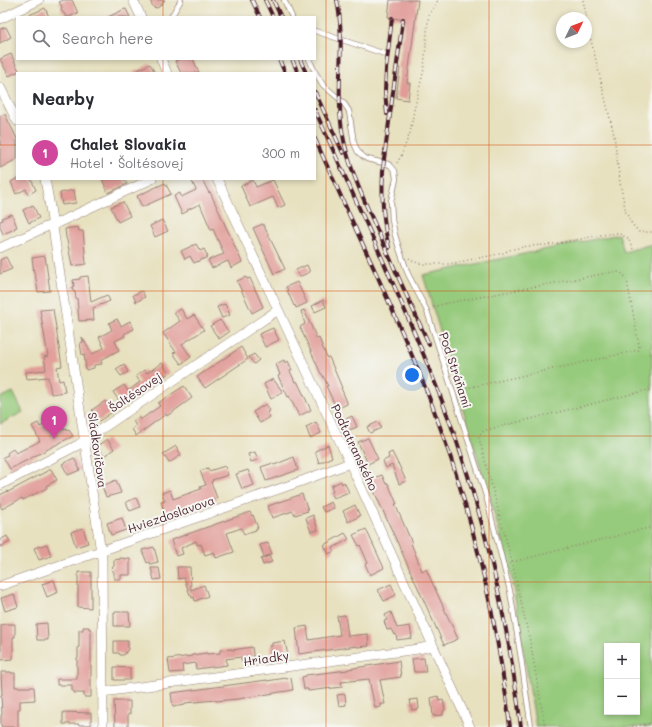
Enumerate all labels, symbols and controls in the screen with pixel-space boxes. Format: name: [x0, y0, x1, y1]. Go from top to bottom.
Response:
north arrow: [556, 12, 592, 48]
search box: [16, 16, 316, 60]
icon: search: [30, 27, 52, 49]
text: Search here: [62, 28, 153, 48]
text: Nearby: [32, 87, 94, 109]
text: Chalet Slovakia: [70, 134, 186, 154]
text: 1: [42, 144, 48, 161]
text: 300 m: [262, 144, 300, 161]
text: Hotel · Šoltésovej: [70, 154, 184, 171]
street label: Pod Stráňami: [436, 330, 476, 410]
your location: [402, 365, 422, 385]
street label: Šoltésovej: [105, 368, 165, 416]
street label: Podtatranského: [328, 401, 382, 493]
pin: 1: [41, 406, 67, 439]
street label: Sládkovičova: [85, 411, 111, 489]
street label: Hviezdoslavova: [125, 492, 217, 536]
map controls: [604, 643, 640, 715]
button: +: [604, 643, 640, 679]
street label: Hriadky: [242, 647, 290, 669]
button: −: [604, 679, 640, 715]

